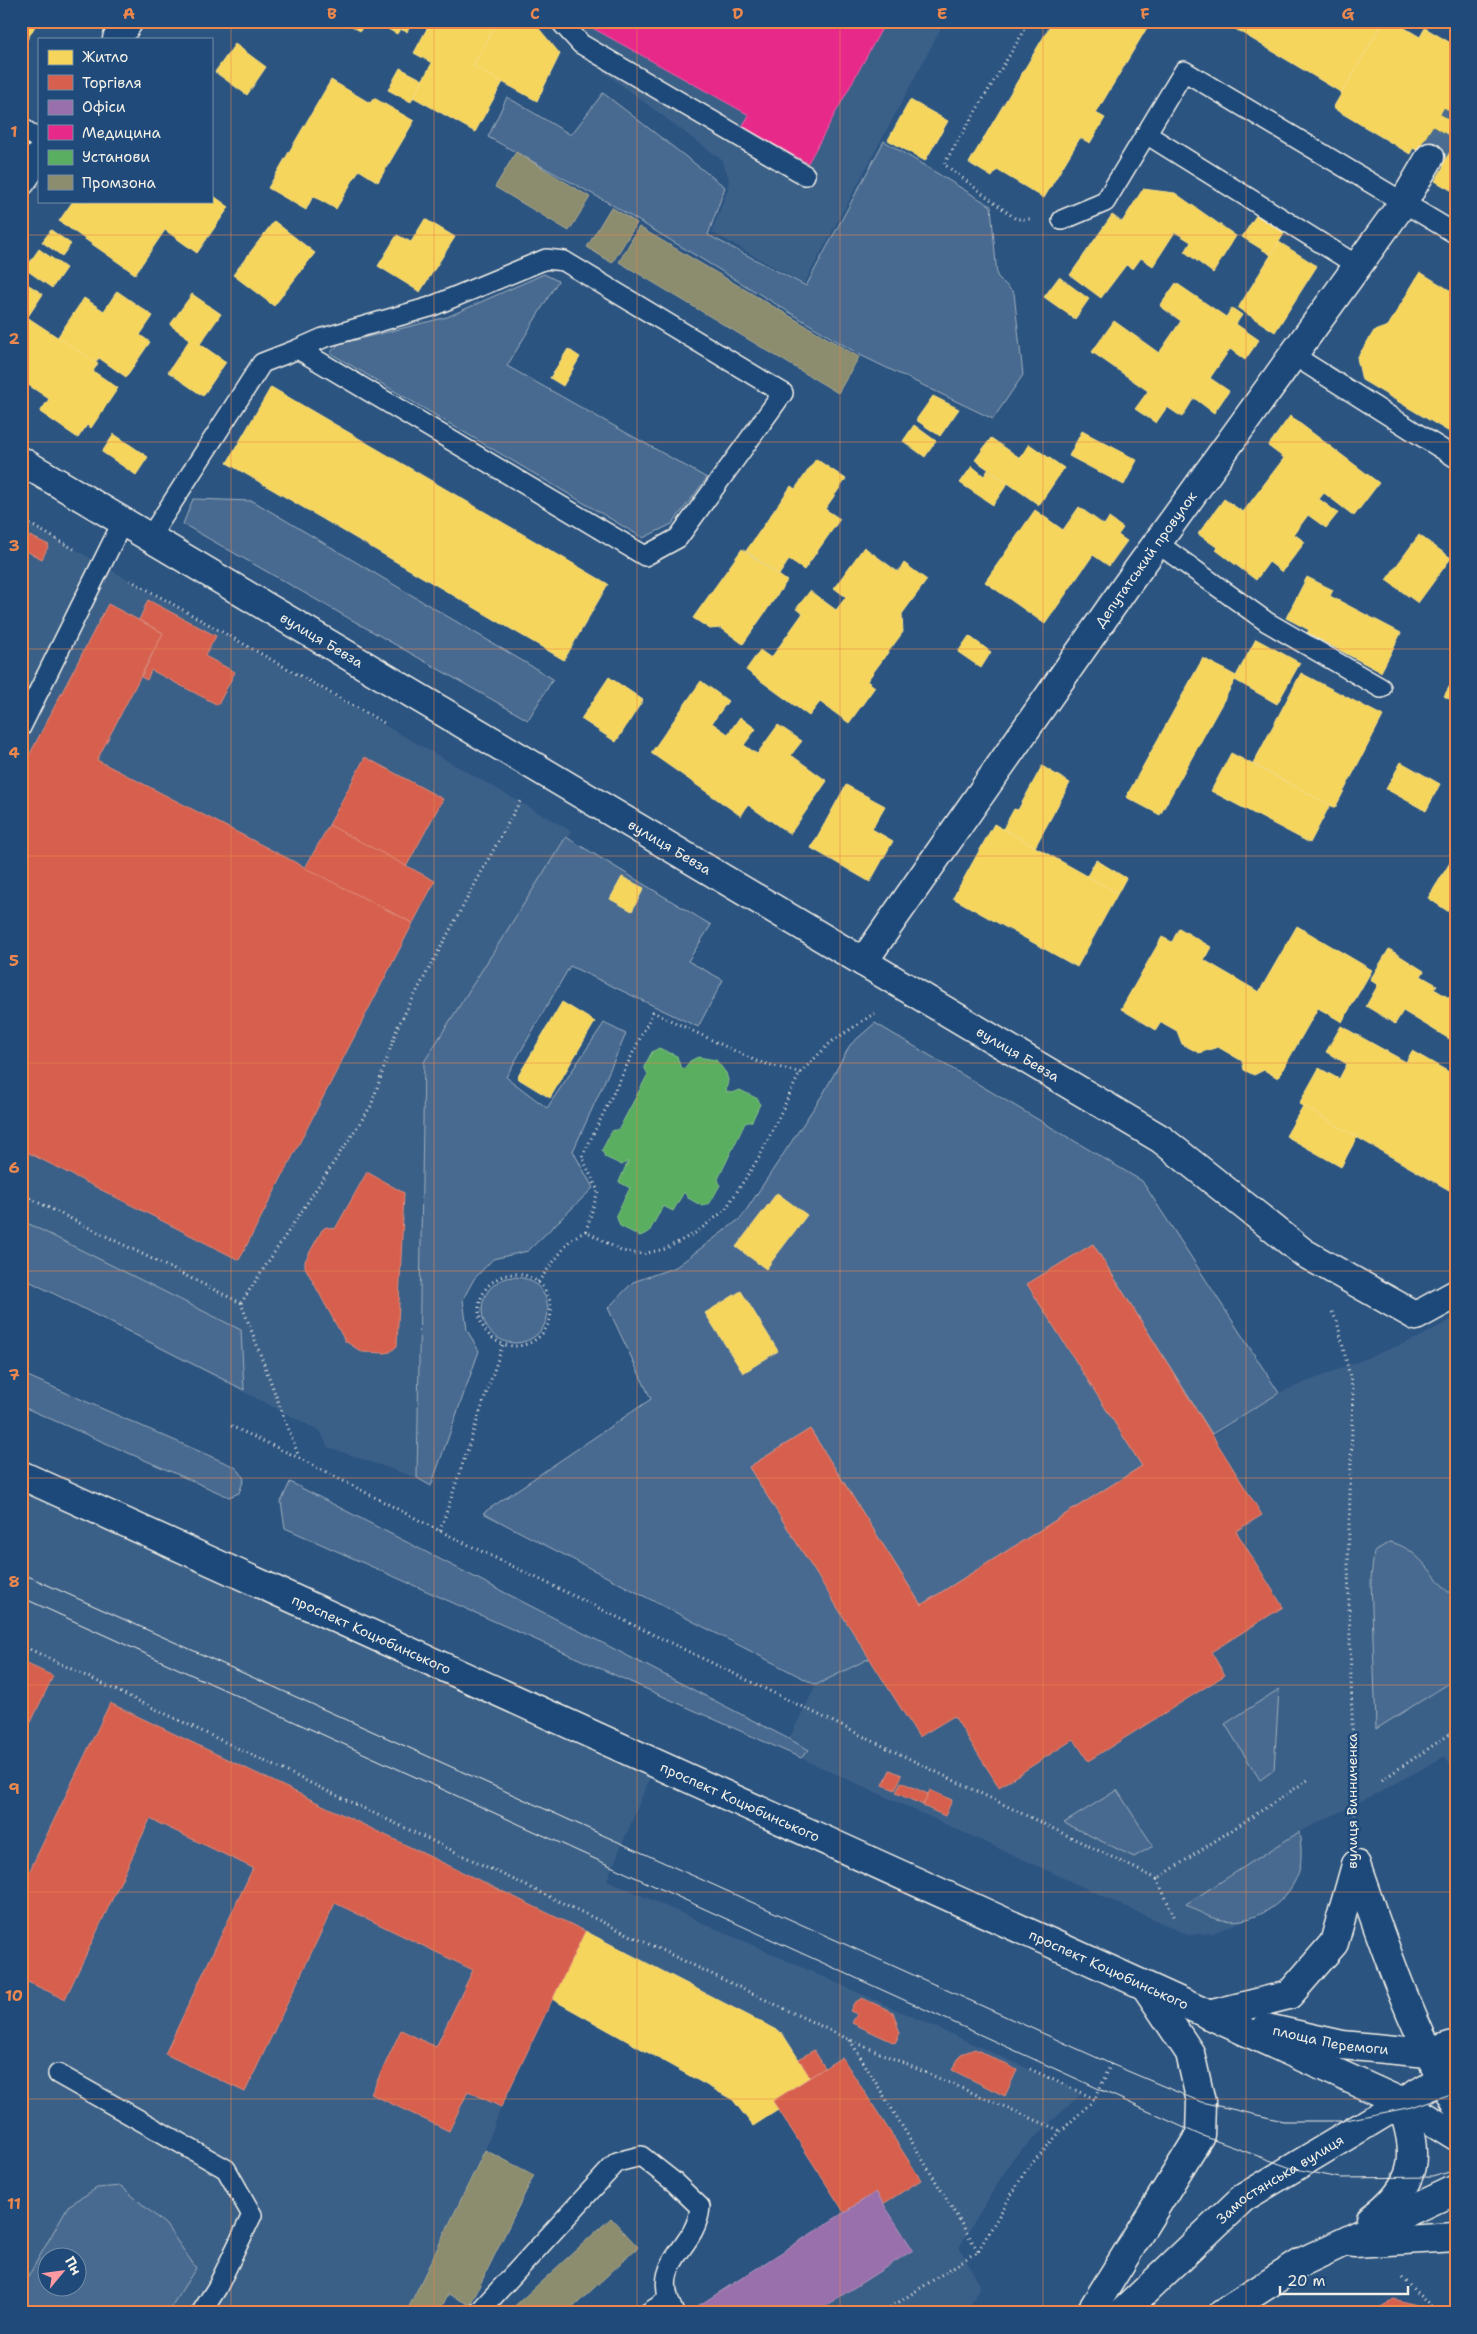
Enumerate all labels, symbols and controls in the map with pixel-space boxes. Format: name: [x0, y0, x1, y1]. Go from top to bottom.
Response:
text: A: [123, 3, 135, 24]
text: B: [327, 3, 337, 24]
text: C: [530, 3, 540, 24]
text: D: [732, 3, 744, 24]
text: E: [937, 3, 947, 24]
text: F: [1140, 3, 1150, 24]
text: G: [1342, 3, 1355, 24]
legend: [38, 38, 212, 202]
text: Житло: [82, 47, 128, 67]
text: Торгівля: [82, 73, 142, 93]
text: Офіси: [82, 97, 126, 117]
text: 1: [10, 121, 18, 142]
text: Медицина: [82, 123, 162, 143]
text: Установи: [82, 147, 150, 167]
text: Промзона: [82, 173, 157, 193]
text: 2: [8, 328, 20, 349]
street label: Депутатський провулок: [1091, 487, 1201, 631]
text: 3: [8, 535, 20, 556]
street label: вулиця Бевза: [277, 608, 367, 672]
text: 4: [8, 742, 20, 763]
street label: вулиця Бевза: [625, 815, 715, 879]
text: 5: [9, 950, 19, 971]
street label: вулиця Бевза: [973, 1022, 1063, 1086]
text: 6: [8, 1157, 20, 1178]
text: 7: [8, 1364, 20, 1385]
text: 8: [8, 1571, 20, 1592]
street label: проспект Коцюбинського: [289, 1590, 454, 1678]
street label: вулиця Винниченка: [1343, 1733, 1361, 1869]
street label: проспект Коцюбинського: [658, 1758, 823, 1846]
text: 9: [8, 1778, 20, 1799]
street label: проспект Коцюбинського: [1026, 1925, 1191, 2013]
text: 10: [5, 1985, 23, 2006]
street label: площа Перемоги: [1271, 2021, 1389, 2058]
street label: Замостянська вулиця: [1212, 2131, 1347, 2228]
text: 11: [7, 2193, 21, 2214]
north arrow: [38, 2246, 88, 2296]
text: Пн: [61, 2253, 86, 2278]
scale bar: [1280, 2264, 1407, 2296]
text: 20 m: [1287, 2271, 1326, 2291]

